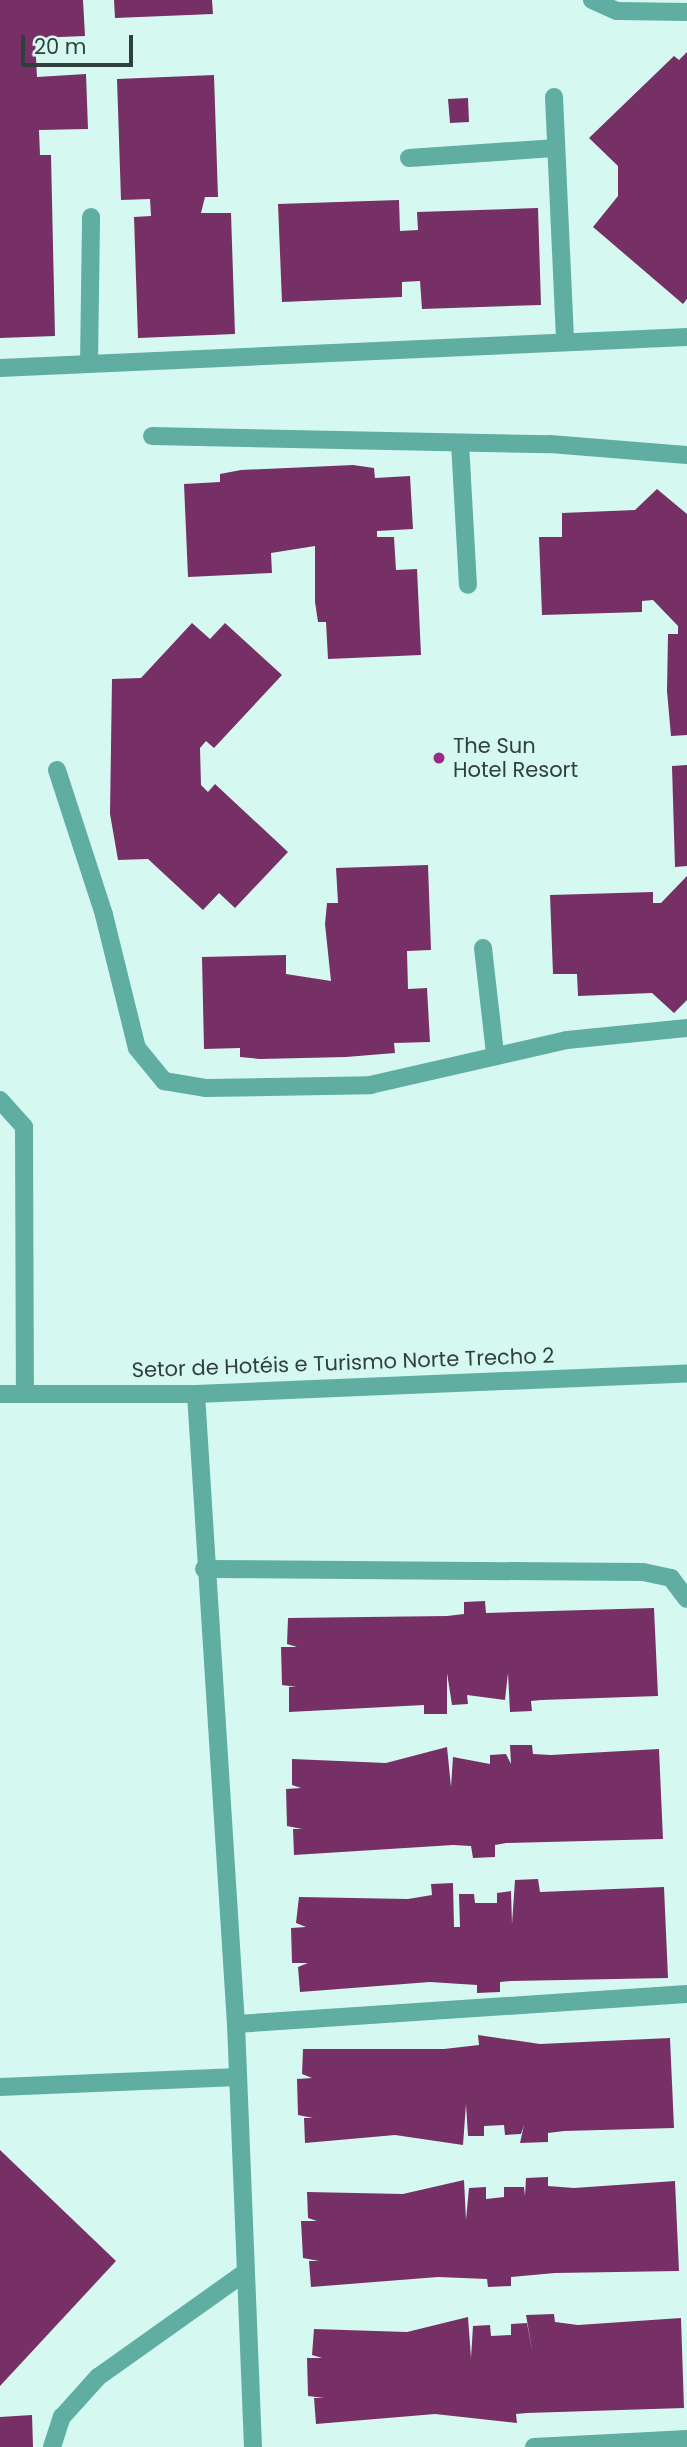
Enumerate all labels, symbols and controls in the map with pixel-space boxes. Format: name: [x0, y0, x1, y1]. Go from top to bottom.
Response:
scale bar: [24, 21, 136, 65]
text: 20 m: [34, 32, 87, 61]
place label: The Sun Hotel Resort: [453, 733, 578, 783]
marker: The Sun Hotel Resort: [431, 750, 447, 766]
street label: Setor de Hotéis e Turismo Norte Trecho 2: [131, 1343, 555, 1383]

